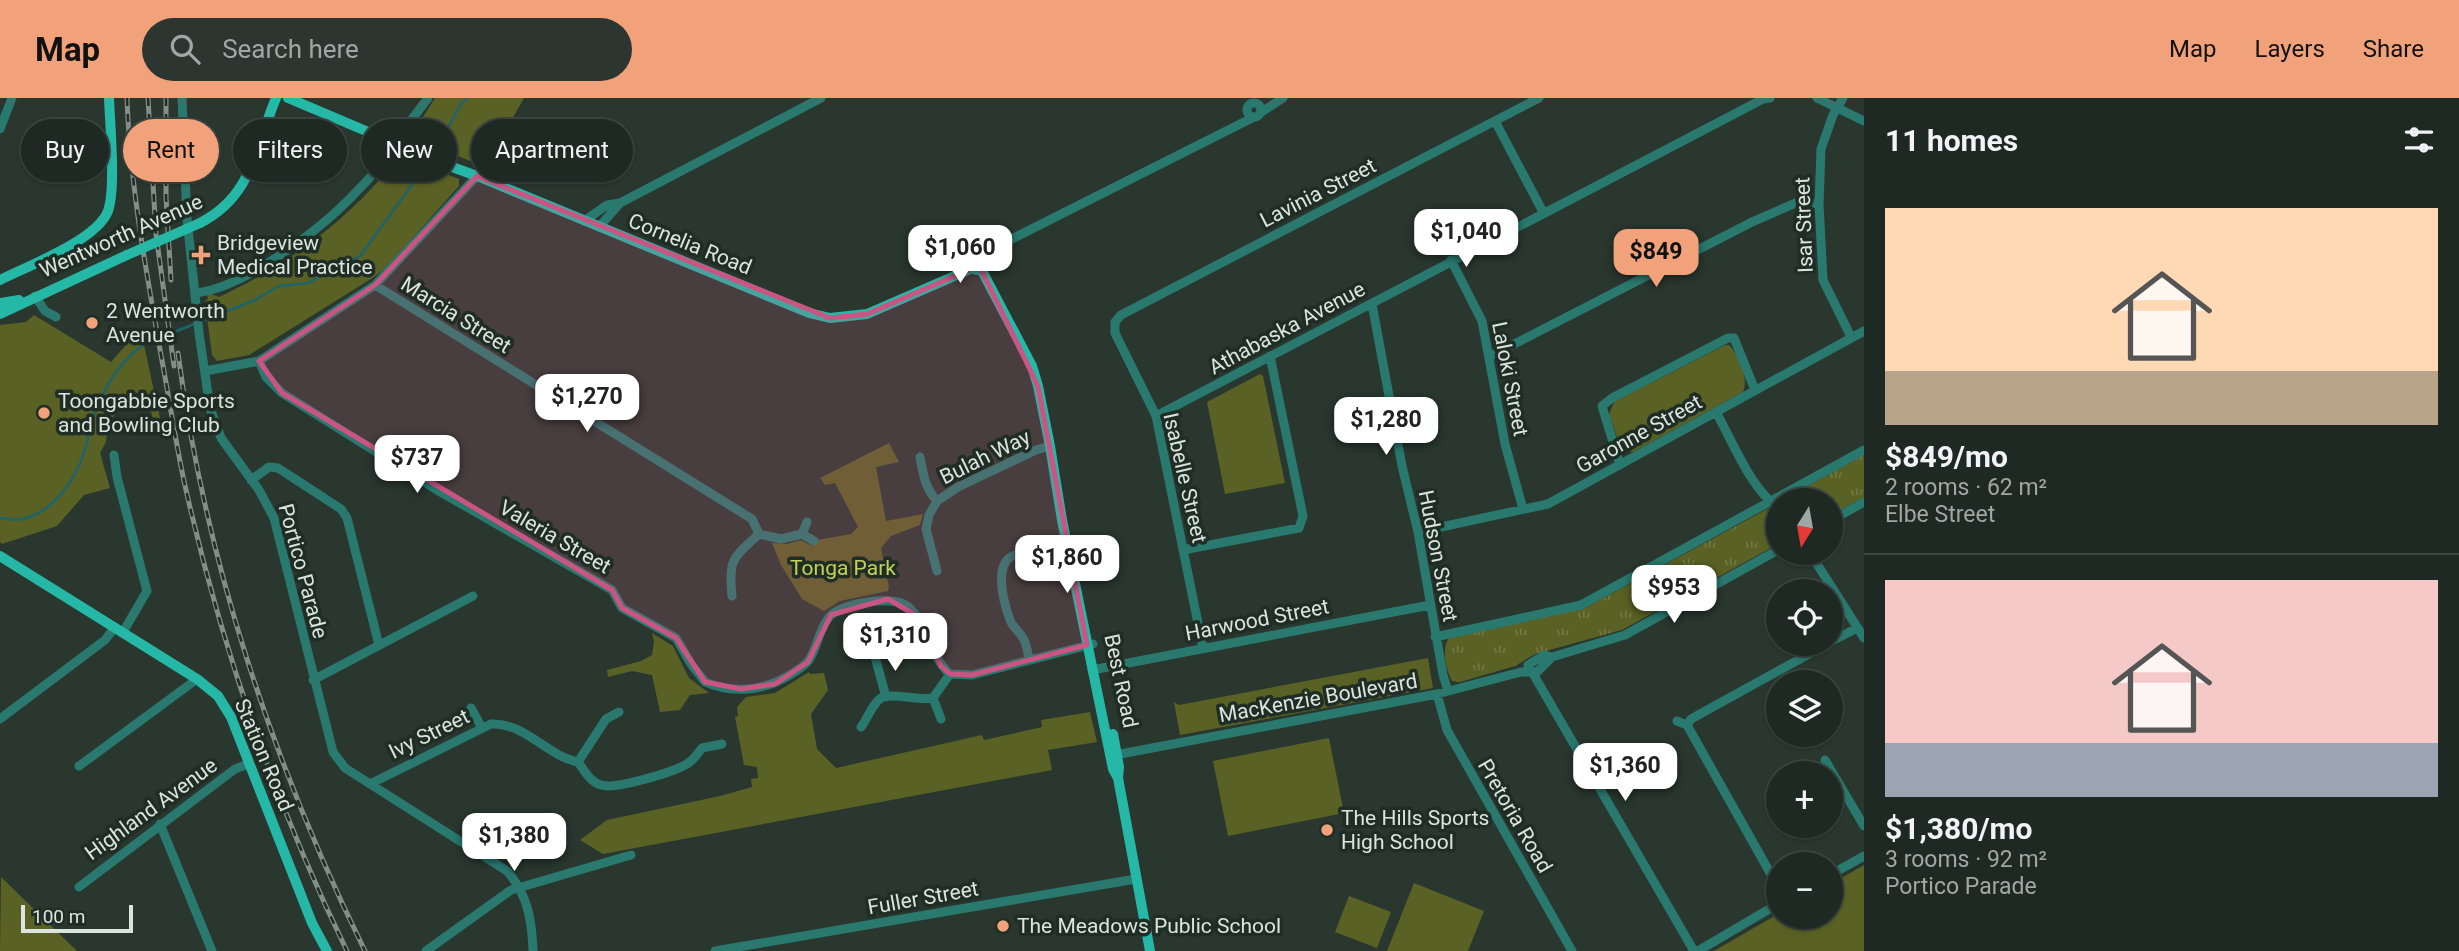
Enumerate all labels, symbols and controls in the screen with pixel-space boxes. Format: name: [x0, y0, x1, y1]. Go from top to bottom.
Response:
search box: [142, 18, 632, 81]
text: Map: [35, 30, 100, 69]
icon: search: [166, 30, 204, 68]
text: Search here: [222, 34, 359, 64]
text: Map: [2169, 35, 2217, 63]
text: Layers: [2255, 35, 2325, 63]
text: Share: [2363, 35, 2424, 63]
chip: Buy: [21, 119, 109, 182]
chip: Rent: [123, 119, 219, 182]
chip: Filters: [233, 119, 347, 182]
chip: New: [361, 119, 457, 182]
chip: Apartment: [471, 119, 633, 182]
icon: filters: [2400, 121, 2438, 159]
text: 11 homes: [1885, 123, 2018, 158]
street label: Lavinia Street: [1256, 154, 1380, 232]
street label: Isar Street: [1790, 177, 1818, 273]
street label: Wentworth Avenue: [36, 189, 206, 283]
street label: Cornelia Road: [625, 208, 755, 280]
pin: $1,040: [1409, 209, 1523, 269]
text: $1,040: [1430, 218, 1502, 245]
pin: $1,060: [903, 226, 1017, 285]
pin: $849: [1615, 230, 1697, 289]
place label: Bridgeview Medical Practice: [217, 231, 373, 279]
text: $1,060: [924, 234, 996, 261]
text: $849: [1630, 238, 1682, 265]
marker: Bridgeview Medical Practice: [191, 245, 211, 265]
icon: home: [2099, 253, 2225, 379]
street label: Marcia Street: [397, 272, 515, 358]
street label: Athabaska Avenue: [1205, 277, 1369, 379]
place label: 2 Wentworth Avenue: [106, 299, 225, 347]
marker: 2 Wentworth Avenue: [84, 315, 100, 331]
street label: Laloki Street: [1487, 320, 1533, 438]
pin: $1,270: [530, 374, 644, 434]
text: $1,270: [551, 383, 623, 410]
place label: Toongabbie Sports and Bowling Club: [58, 389, 235, 437]
street label: Garonne Street: [1572, 390, 1706, 478]
pin: $1,280: [1329, 398, 1443, 457]
marker: Toongabbie Sports and Bowling Club: [36, 405, 52, 421]
text: $1,280: [1350, 406, 1422, 433]
street label: Isabelle Street: [1158, 411, 1212, 546]
street label: Bulah Way: [936, 425, 1034, 489]
pin: $737: [376, 436, 458, 495]
text: $849/mo: [1885, 439, 2008, 474]
text: $737: [391, 444, 443, 471]
text: 2 rooms · 62 m²: [1885, 474, 2047, 501]
street label: Hudson Street: [1413, 488, 1463, 624]
north arrow: [1766, 488, 1843, 565]
map controls: [1766, 488, 1843, 929]
street label: Valeria Street: [495, 495, 615, 579]
street label: Portico Parade: [273, 501, 333, 641]
text: Elbe Street: [1885, 501, 1995, 528]
pin: $1,860: [1010, 536, 1124, 595]
text: $1,860: [1031, 544, 1103, 571]
park label: Tonga Park: [790, 556, 896, 580]
pin: $953: [1633, 566, 1715, 625]
text: $953: [1648, 574, 1700, 601]
button: locate: [1766, 579, 1843, 656]
street label: Harwood Street: [1183, 594, 1331, 646]
pin: $1,310: [838, 614, 952, 673]
text: $1,310: [859, 622, 931, 649]
icon: home: [2099, 625, 2225, 751]
street label: Best Road: [1099, 632, 1143, 730]
street label: MacKenzie Boulevard: [1217, 669, 1419, 727]
button: layers: [1766, 670, 1843, 747]
street label: Station Road: [230, 695, 298, 815]
street label: Ivy Street: [385, 704, 473, 764]
pin: $1,360: [1568, 744, 1682, 803]
text: $1,360: [1589, 752, 1661, 779]
street label: Highland Avenue: [80, 753, 222, 865]
street label: Pretoria Road: [1473, 755, 1557, 877]
button: +: [1766, 761, 1843, 838]
place label: The Hills Sports High School: [1341, 806, 1489, 854]
text: $1,380/mo: [1885, 811, 2033, 846]
pin: $1,380: [457, 814, 571, 873]
text: $1,380: [478, 822, 550, 849]
marker: The Hills Sports High School: [1319, 822, 1335, 838]
text: 3 rooms · 92 m²: [1885, 846, 2047, 873]
button: −: [1766, 852, 1843, 929]
text: Portico Parade: [1885, 873, 2037, 900]
street label: Fuller Street: [866, 876, 980, 920]
scale bar: [21, 902, 133, 934]
text: 100 m: [32, 905, 85, 928]
place label: The Meadows Public School: [1017, 914, 1281, 938]
marker: The Meadows Public School: [995, 918, 1011, 934]

